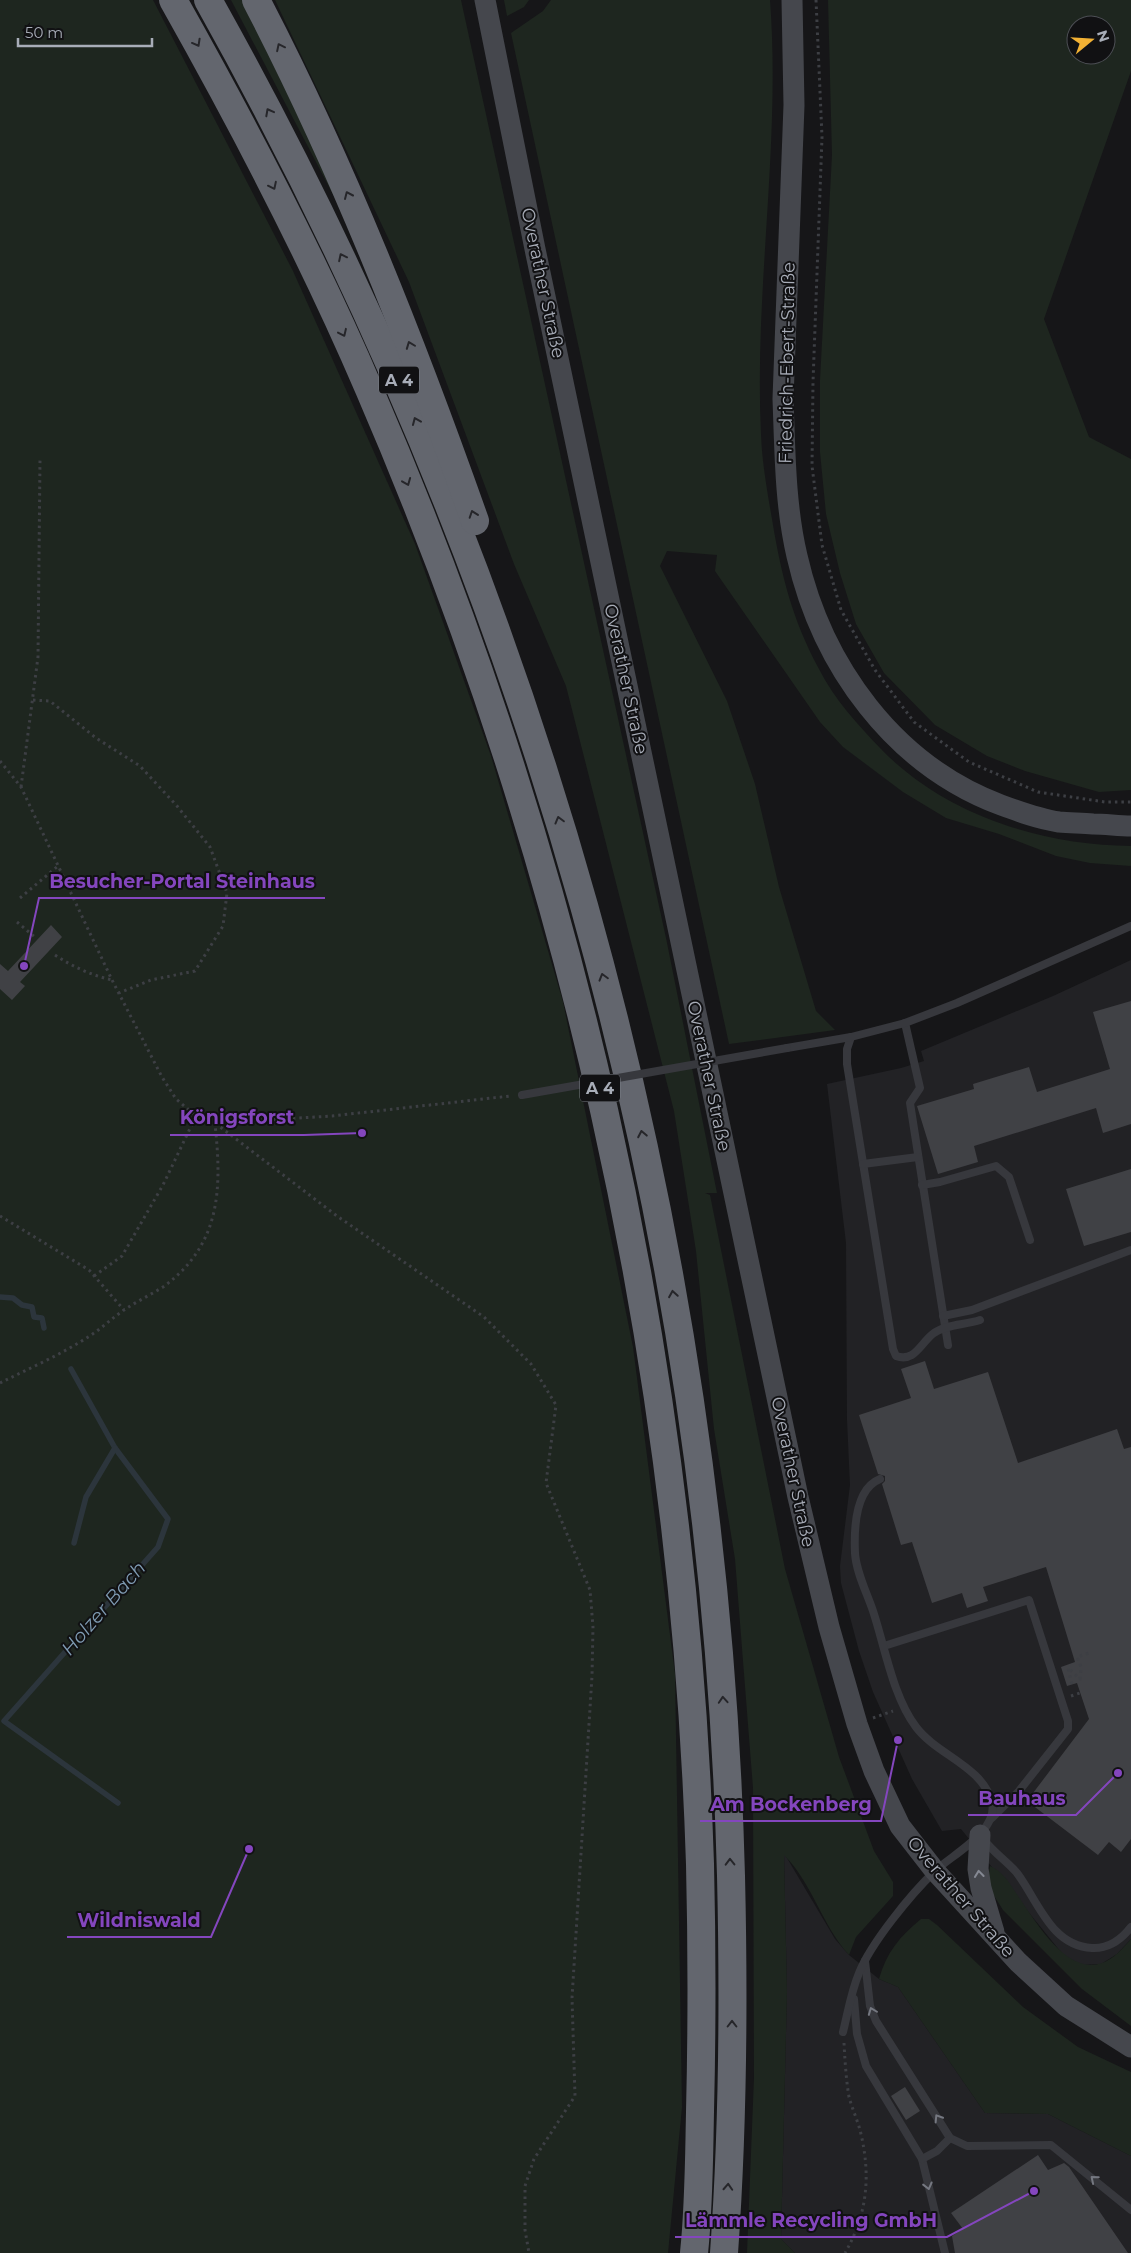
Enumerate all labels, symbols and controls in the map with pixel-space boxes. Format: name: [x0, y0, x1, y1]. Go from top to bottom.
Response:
scale bar: [18, 15, 151, 47]
north arrow: [1066, 15, 1116, 65]
text: 50 m: [25, 23, 63, 42]
text: N: [1093, 28, 1114, 44]
one-way arrow: [191, 37, 201, 46]
one-way arrow: [276, 44, 286, 53]
one-way arrow: [265, 108, 275, 117]
one-way arrow: [267, 181, 277, 190]
one-way arrow: [344, 191, 355, 200]
street label: Overather Straße: [516, 206, 570, 360]
one-way arrow: [338, 253, 348, 262]
street label: Friedrich-Ebert-Straße: [774, 262, 800, 464]
one-way arrow: [337, 327, 347, 336]
one-way arrow: [406, 341, 416, 350]
road number: A 4: [379, 366, 419, 394]
one-way arrow: [411, 418, 421, 426]
one-way arrow: [401, 477, 411, 486]
one-way arrow: [469, 510, 479, 518]
street label: Overather Straße: [599, 602, 653, 756]
one-way arrow: [555, 817, 565, 825]
callout: Besucher-Portal Steinhaus: [39, 864, 325, 898]
text: Besucher-Portal Steinhaus: [49, 870, 315, 893]
one-way arrow: [598, 973, 608, 981]
street label: Overather Straße: [682, 999, 736, 1153]
road number: A 4: [580, 1074, 620, 1102]
callout: Königsforst: [170, 1101, 304, 1135]
text: Königsforst: [180, 1106, 294, 1129]
one-way arrow: [637, 1130, 647, 1139]
one-way arrow: [668, 1290, 679, 1298]
street label: Overather Straße: [766, 1395, 820, 1549]
water label: Holzer Bach: [56, 1557, 150, 1660]
one-way arrow: [718, 1695, 729, 1703]
callout: Bauhaus: [968, 1781, 1076, 1815]
callout: Am Bockenberg: [700, 1787, 881, 1821]
text: Bauhaus: [978, 1787, 1066, 1810]
text: Am Bockenberg: [709, 1793, 872, 1816]
street label: Overather Straße: [902, 1832, 1020, 1962]
one-way arrow: [725, 1858, 735, 1866]
one-way arrow: [974, 1869, 985, 1877]
callout: Wildniswald: [67, 1903, 211, 1937]
text: Wildniswald: [77, 1909, 201, 1932]
one-way arrow: [868, 2007, 878, 2016]
one-way arrow: [727, 2020, 737, 2028]
one-way arrow: [934, 2115, 944, 2124]
one-way arrow: [1090, 2175, 1099, 2184]
one-way arrow: [922, 2181, 933, 2190]
one-way arrow: [722, 2183, 733, 2191]
callout: Lämmle Recycling GmbH: [675, 2203, 947, 2237]
text: Lämmle Recycling GmbH: [685, 2209, 937, 2232]

